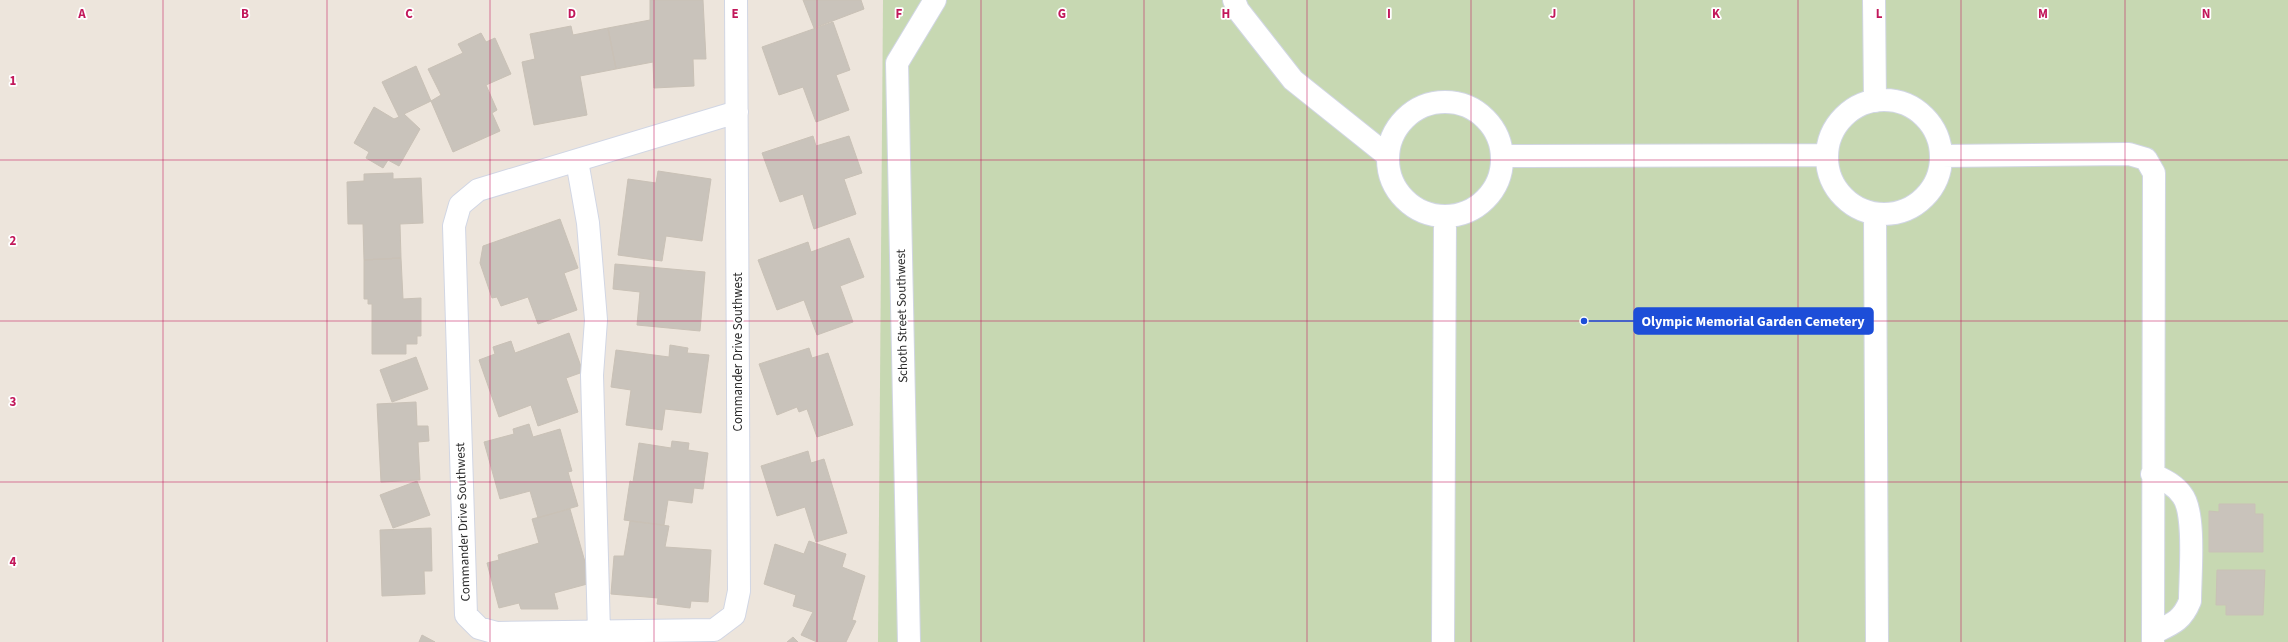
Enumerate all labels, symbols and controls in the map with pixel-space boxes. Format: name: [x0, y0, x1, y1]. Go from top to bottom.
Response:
text: A: [77, 5, 86, 23]
text: B: [241, 5, 249, 23]
text: C: [405, 5, 413, 23]
text: D: [568, 5, 576, 23]
text: E: [731, 5, 739, 23]
text: F: [896, 5, 903, 23]
text: G: [1058, 5, 1066, 23]
text: H: [1222, 5, 1230, 23]
text: I: [1387, 5, 1391, 23]
text: J: [1550, 5, 1556, 23]
text: K: [1712, 5, 1721, 23]
text: L: [1876, 5, 1883, 23]
text: M: [2038, 5, 2048, 23]
text: N: [2202, 5, 2210, 23]
text: 1: [10, 72, 17, 90]
text: 2: [10, 232, 17, 250]
street label: Schoth Street Southwest: [892, 248, 912, 383]
street label: Commander Drive Southwest: [729, 272, 747, 432]
callout: Olympic Memorial Garden Cemetery: [1634, 308, 1873, 334]
text: Olympic Memorial Garden Cemetery: [1641, 312, 1865, 332]
text: 3: [10, 393, 17, 411]
street label: Commander Drive Southwest: [451, 442, 475, 602]
text: 4: [10, 553, 17, 571]

